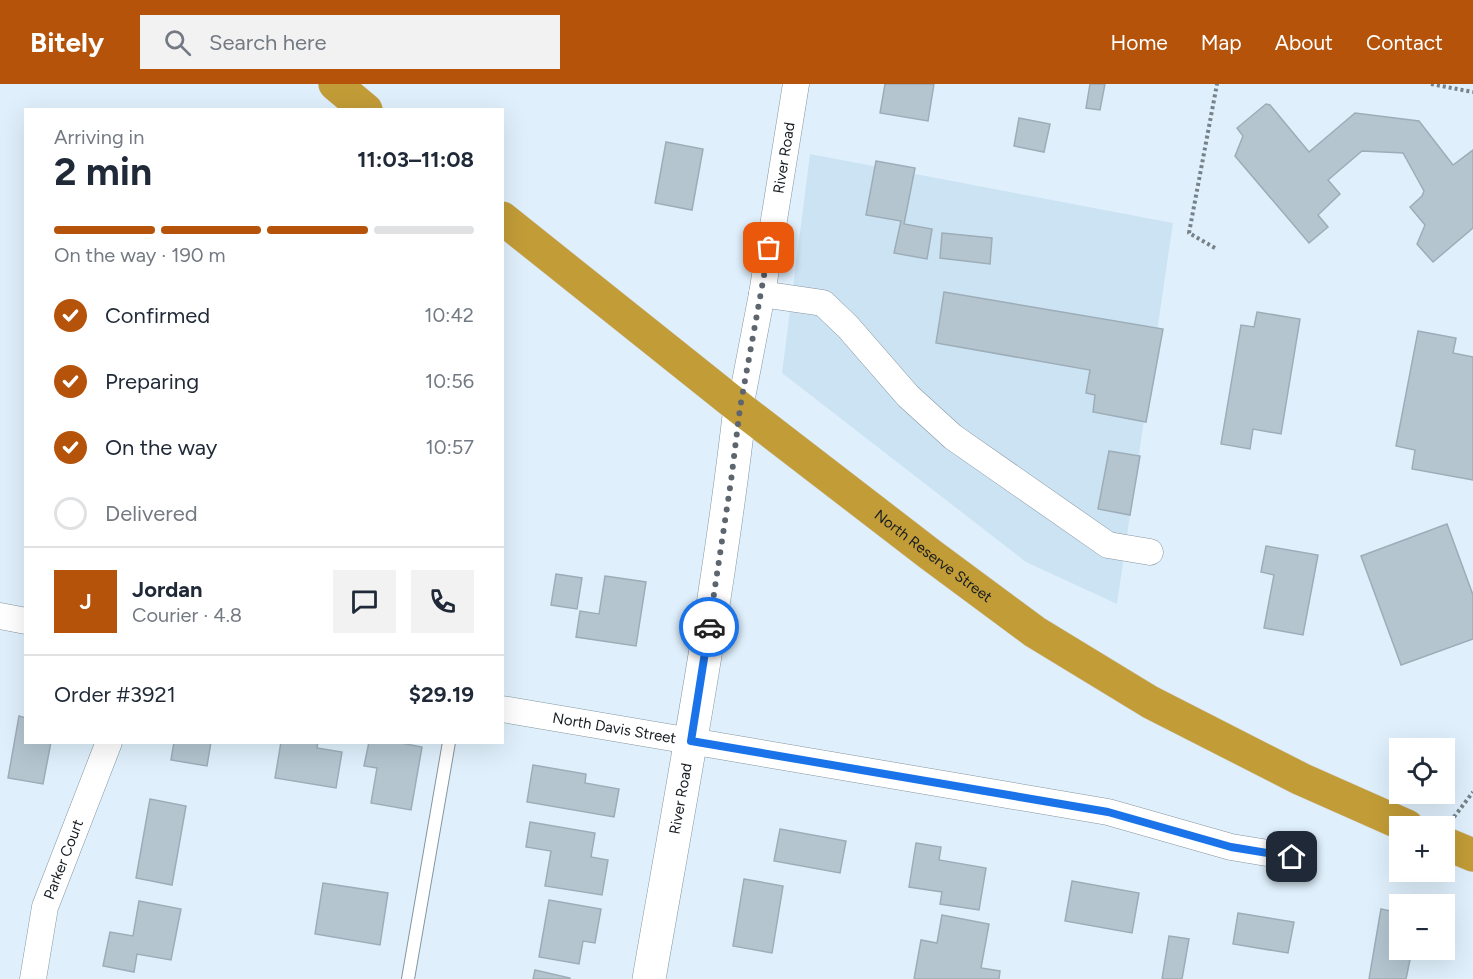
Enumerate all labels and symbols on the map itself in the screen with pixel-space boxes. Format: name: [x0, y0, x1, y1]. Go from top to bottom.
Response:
street label: River Road: [769, 121, 799, 195]
pin: [743, 222, 794, 273]
street label: North Reserve Street: [871, 506, 996, 606]
courier: [679, 597, 739, 657]
street label: North Davis Street: [551, 709, 678, 748]
street label: River Road: [666, 762, 696, 836]
street label: Parker Court: [40, 817, 87, 902]
pin: [1266, 831, 1317, 882]

